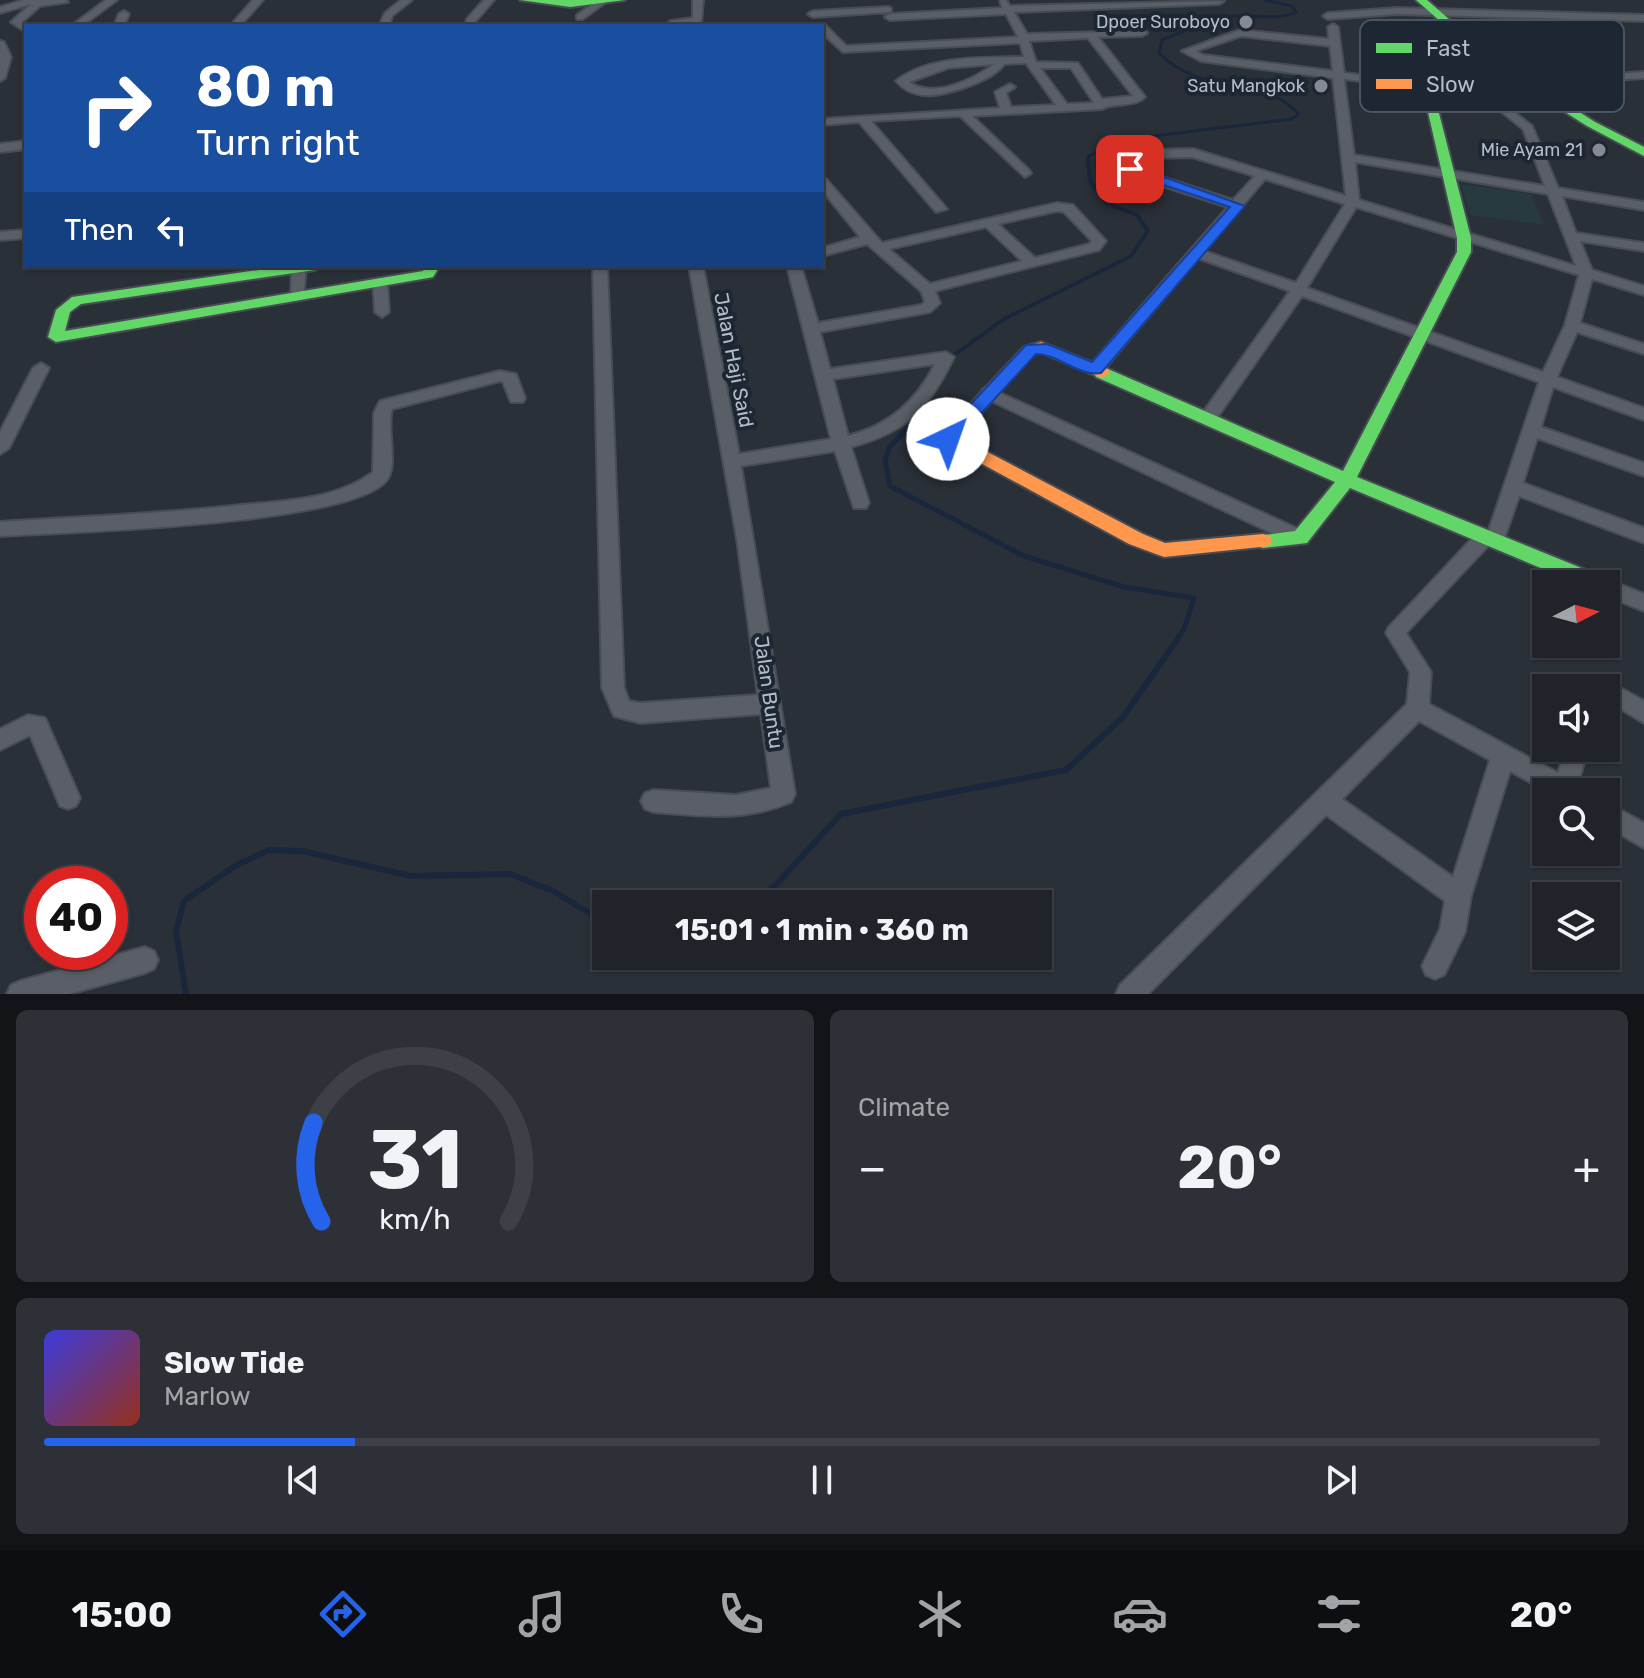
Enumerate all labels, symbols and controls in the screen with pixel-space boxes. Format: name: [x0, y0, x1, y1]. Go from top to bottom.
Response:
place label: Dpoer Suroboyo: [1096, 11, 1230, 33]
marker: Dpoer Suroboyo: [1237, 13, 1255, 31]
legend: [1360, 20, 1624, 112]
text: Fast: [1426, 35, 1471, 62]
text: 80 m: [196, 54, 335, 120]
icon: right: [64, 56, 168, 160]
text: Slow: [1426, 71, 1475, 98]
place label: Satu Mangkok: [1187, 75, 1306, 97]
marker: Satu Mangkok: [1312, 77, 1330, 95]
text: Turn right: [196, 121, 360, 164]
pin: [1096, 135, 1164, 203]
place label: Mie Ayam 21: [1481, 139, 1583, 161]
marker: Mie Ayam 21: [1590, 141, 1608, 159]
icon: arrive: [1108, 147, 1152, 191]
icon: left: [150, 208, 194, 252]
text: Then: [64, 212, 134, 248]
street label: Jalan Haji Said: [709, 290, 759, 430]
position arrow: [906, 397, 990, 481]
north arrow: [1532, 570, 1620, 658]
map controls: [1532, 570, 1620, 970]
street label: Jalan Buntu: [749, 634, 789, 750]
button: sound: [1532, 674, 1620, 762]
button: search: [1532, 778, 1620, 866]
speed limit sign: 40: [24, 866, 128, 970]
button: layers: [1532, 882, 1620, 970]
text: 15:01 · 1 min · 360 m: [675, 912, 969, 948]
text: Climate: [858, 1092, 950, 1123]
text: 31: [367, 1110, 463, 1209]
text: 20°: [1177, 1132, 1282, 1203]
text: −: [858, 1142, 887, 1194]
text: +: [1573, 1142, 1600, 1194]
text: km/h: [379, 1202, 451, 1236]
text: Slow Tide: [164, 1345, 304, 1381]
text: Marlow: [164, 1381, 251, 1412]
icon: previous: [281, 1458, 325, 1502]
icon: pause: [800, 1458, 844, 1502]
icon: next: [1319, 1458, 1363, 1502]
icon: directions: [315, 1586, 371, 1642]
icon: music: [514, 1586, 570, 1642]
icon: phone: [713, 1586, 769, 1642]
icon: climate: [912, 1586, 968, 1642]
icon: car: [1112, 1586, 1168, 1642]
icon: filters: [1311, 1586, 1367, 1642]
text: 15:00: [72, 1593, 172, 1636]
text: 20°: [1510, 1593, 1572, 1636]

